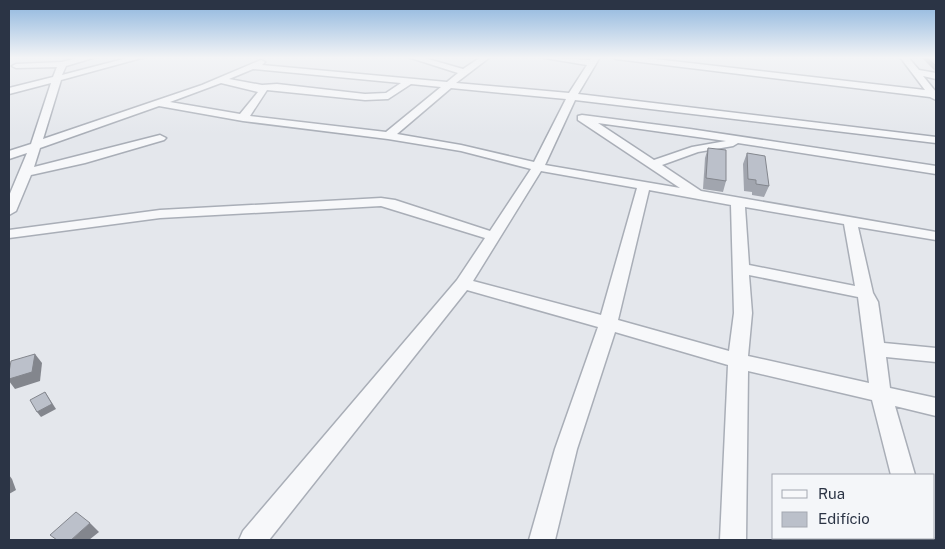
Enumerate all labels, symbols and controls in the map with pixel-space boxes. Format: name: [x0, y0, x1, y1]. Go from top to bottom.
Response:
legend: [772, 474, 935, 539]
text: Rua: [818, 485, 845, 502]
text: Edifício: [818, 510, 870, 527]

